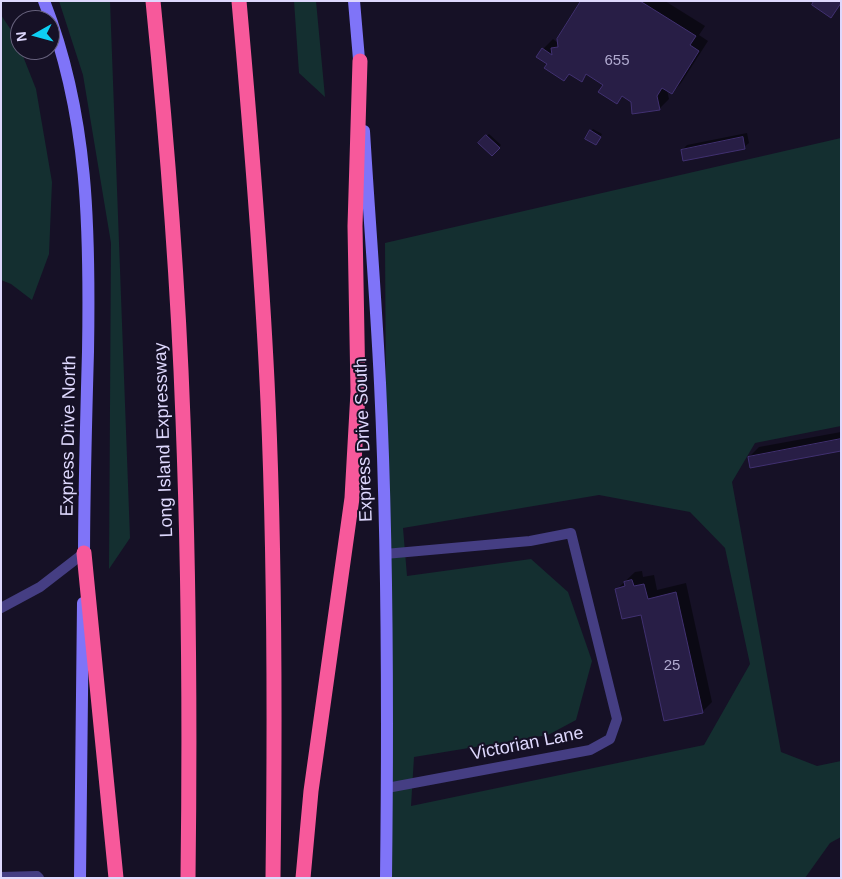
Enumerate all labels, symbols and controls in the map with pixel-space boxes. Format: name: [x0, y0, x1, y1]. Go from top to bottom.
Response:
north arrow: [10, 10, 60, 60]
text: N: [13, 31, 30, 43]
house number: 655: [604, 52, 630, 70]
street label: Long Island Expressway: [150, 342, 178, 538]
street label: Express Drive North: [57, 355, 81, 517]
street label: Express Drive South: [350, 358, 378, 522]
house number: 25: [664, 657, 680, 675]
street label: Victorian Lane: [469, 722, 585, 766]

